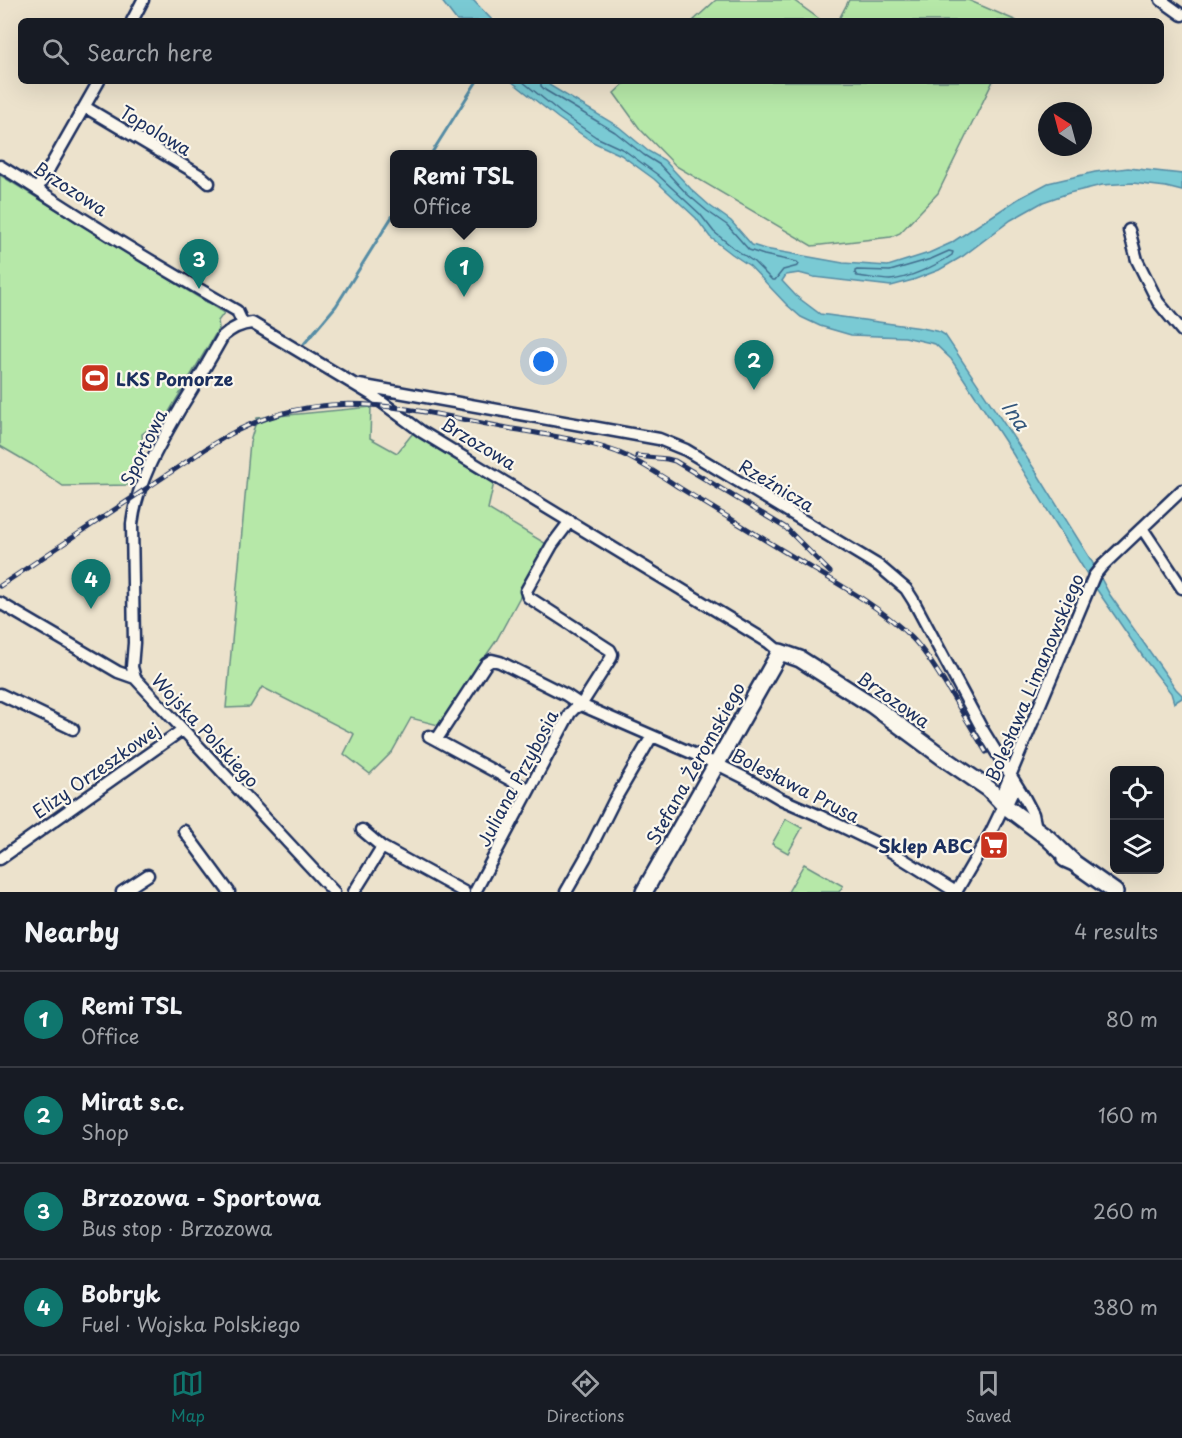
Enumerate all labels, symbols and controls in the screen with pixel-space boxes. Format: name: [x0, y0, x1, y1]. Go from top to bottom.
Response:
search box: [18, 18, 1164, 84]
icon: search: [39, 35, 72, 68]
text: Search here: [87, 35, 213, 68]
street label: Topolowa: [115, 98, 198, 162]
north arrow: [1038, 102, 1092, 156]
popup: [390, 150, 537, 228]
street label: Brzozowa: [29, 154, 114, 222]
text: Remi TSL: [413, 158, 514, 191]
text: Office: [413, 191, 471, 221]
pin: 3: [180, 240, 218, 289]
pin: 1: [444, 248, 484, 297]
pin: 2: [734, 340, 774, 390]
your location: [529, 347, 558, 376]
sports icon: LKS Pomorze: [79, 362, 111, 394]
place label: LKS Pomorze: [116, 365, 233, 392]
water label: Ina: [995, 394, 1038, 437]
street label: Sportowa: [113, 404, 173, 490]
street label: Brzozowa: [436, 410, 522, 476]
street label: Rzeźnicza: [734, 452, 820, 518]
pin: 4: [72, 560, 110, 609]
street label: Bolesława Limanowskiego: [978, 569, 1090, 785]
street label: Brzozowa: [852, 664, 937, 734]
street label: Wojska Polskiego: [146, 667, 266, 793]
street label: Stefana Żeromskiego: [639, 677, 751, 849]
street label: Juliana Przybosia: [469, 705, 565, 851]
street label: Elizy Orzeszkowej: [26, 716, 166, 824]
street label: Bolesława Prusa: [727, 741, 865, 829]
map controls: [1110, 766, 1164, 874]
button: locate: [1110, 766, 1164, 820]
button: layers: [1110, 820, 1164, 874]
supermarket icon: Sklep ABC: [978, 829, 1010, 861]
place label: Sklep ABC: [878, 832, 973, 859]
text: Nearby: [24, 912, 119, 951]
text: 4 results: [1074, 916, 1158, 946]
text: Remi TSL: [81, 988, 182, 1021]
text: 1: [39, 1004, 48, 1034]
text: 80 m: [1106, 1004, 1158, 1034]
text: Office: [81, 1021, 139, 1051]
text: Mirat s.c.: [81, 1084, 185, 1117]
text: 2: [36, 1100, 51, 1130]
text: 160 m: [1098, 1100, 1158, 1130]
text: Shop: [81, 1117, 129, 1147]
text: Brzozowa - Sportowa: [81, 1180, 321, 1213]
text: 3: [37, 1196, 50, 1226]
text: 260 m: [1093, 1196, 1158, 1226]
text: Bus stop · Brzozowa: [81, 1213, 272, 1243]
text: Bobryk: [81, 1276, 161, 1309]
text: 4: [37, 1292, 50, 1322]
text: 380 m: [1092, 1292, 1158, 1322]
text: Fuel · Wojska Polskiego: [81, 1309, 300, 1339]
tab: Map: [171, 1367, 205, 1427]
tab: Directions: [546, 1367, 624, 1427]
tab: Saved: [966, 1367, 1011, 1427]

